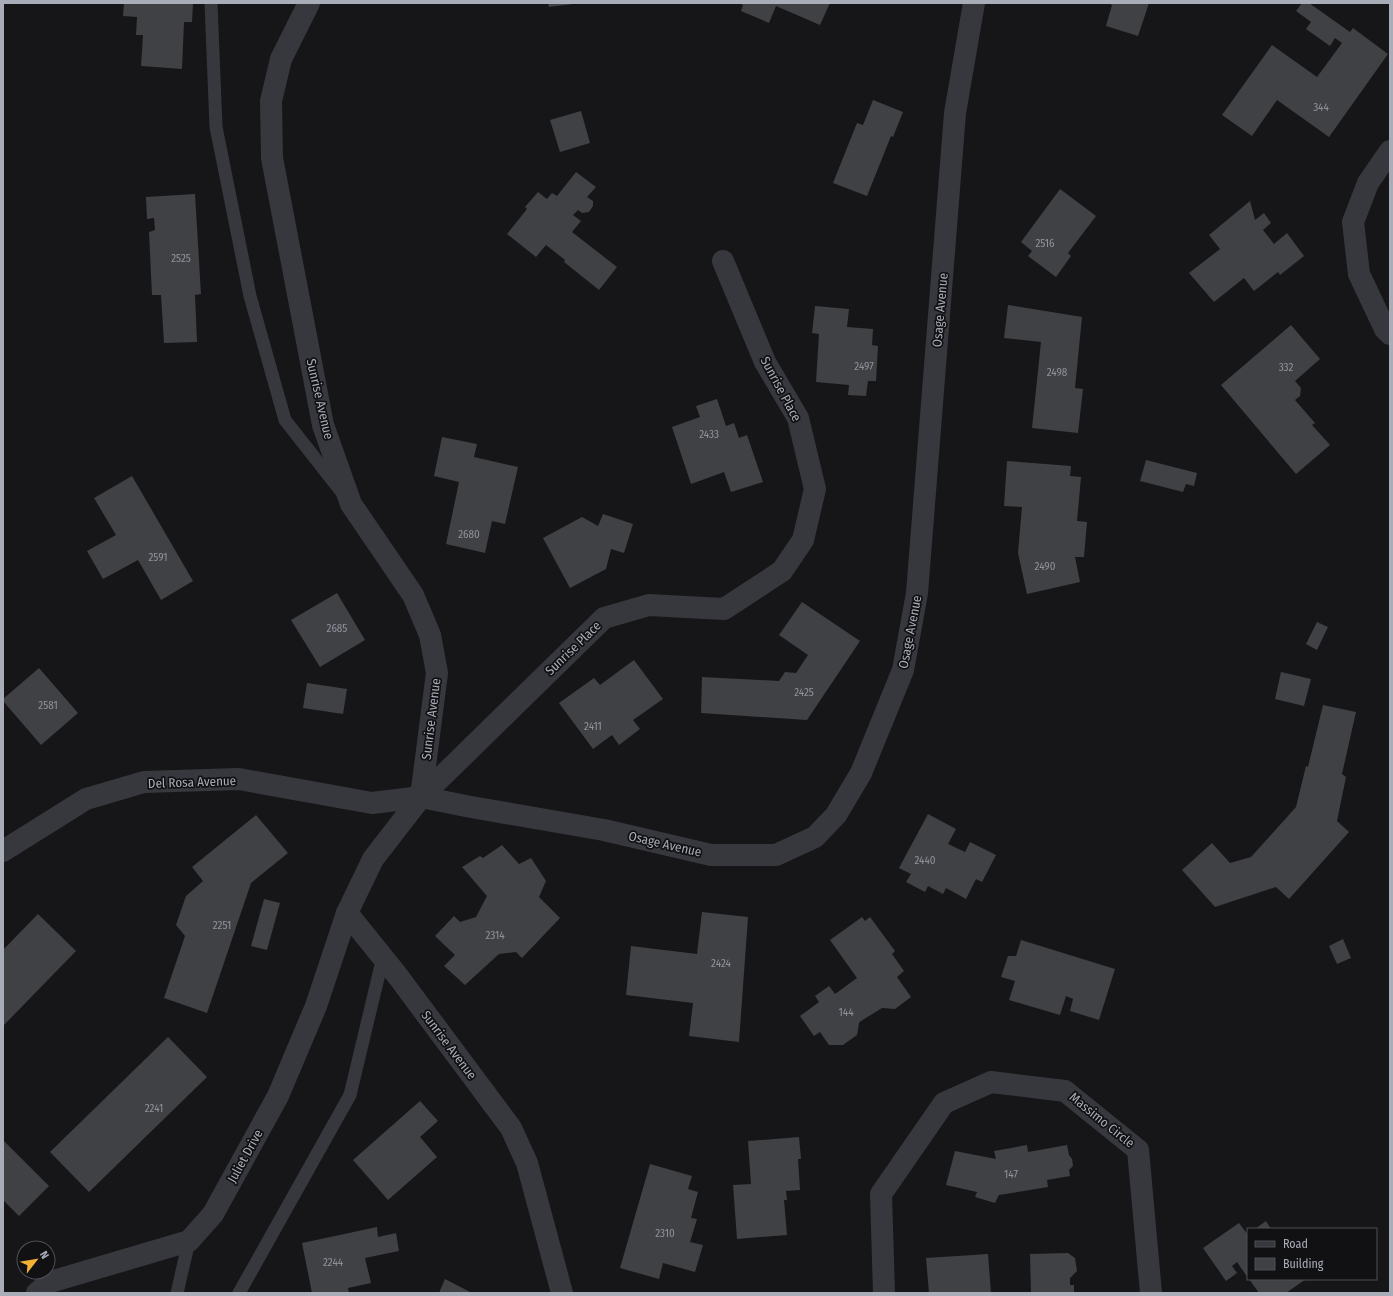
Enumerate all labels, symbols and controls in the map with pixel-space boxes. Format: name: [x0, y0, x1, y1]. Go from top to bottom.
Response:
house number: 344: [1313, 101, 1329, 114]
house number: 2516: [1035, 237, 1055, 250]
house number: 2525: [171, 252, 191, 265]
street label: Osage Avenue: [929, 272, 951, 348]
street label: Sunrise Place: [758, 354, 804, 424]
street label: Sunrise Avenue: [303, 357, 337, 441]
house number: 2497: [854, 360, 874, 373]
house number: 332: [1279, 361, 1293, 374]
house number: 2498: [1047, 366, 1068, 379]
house number: 2433: [699, 428, 719, 441]
house number: 2680: [458, 528, 480, 541]
house number: 2591: [148, 551, 168, 564]
house number: 2490: [1035, 560, 1056, 573]
street label: Osage Avenue: [896, 594, 924, 670]
street label: Sunrise Place: [542, 618, 604, 678]
house number: 2685: [327, 622, 347, 635]
street label: Sunrise Avenue: [419, 677, 443, 761]
house number: 2425: [794, 686, 814, 699]
house number: 2581: [38, 699, 58, 712]
house number: 2411: [584, 720, 602, 733]
street label: Del Rosa Avenue: [148, 773, 236, 791]
street label: Osage Avenue: [627, 828, 703, 860]
house number: 2440: [914, 854, 936, 867]
house number: 2251: [213, 919, 231, 932]
house number: 2314: [485, 929, 505, 942]
house number: 2424: [711, 957, 732, 970]
house number: 144: [839, 1006, 854, 1019]
street label: Sunrise Avenue: [418, 1008, 480, 1082]
street label: Massimo Circle: [1067, 1089, 1137, 1151]
house number: 2241: [145, 1102, 163, 1115]
street label: Juliet Drive: [224, 1127, 266, 1185]
house number: 147: [1004, 1168, 1018, 1181]
house number: 2310: [655, 1227, 675, 1240]
legend: [1247, 1228, 1377, 1280]
text: Road: [1283, 1237, 1308, 1251]
north arrow: [16, 1240, 56, 1280]
text: N: [37, 1249, 51, 1261]
house number: 2244: [323, 1256, 344, 1269]
text: Building: [1283, 1257, 1324, 1271]

